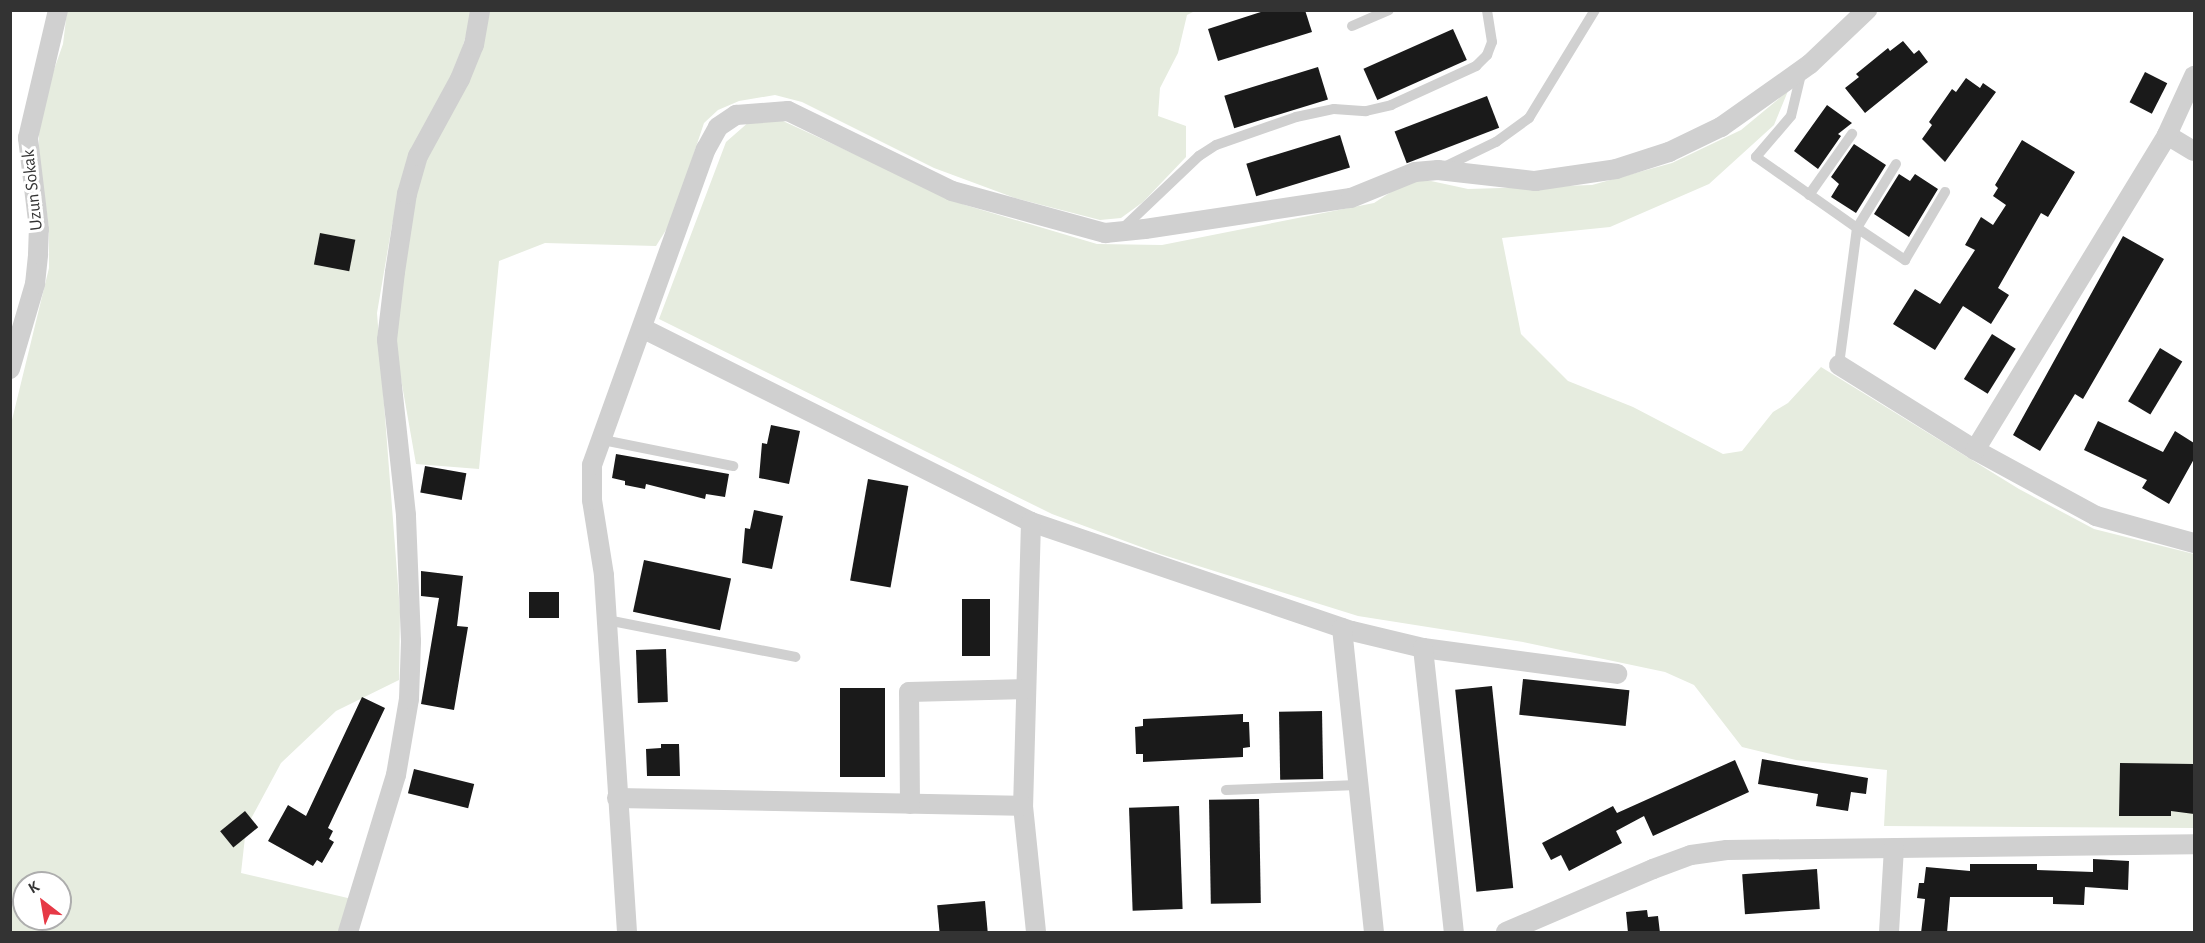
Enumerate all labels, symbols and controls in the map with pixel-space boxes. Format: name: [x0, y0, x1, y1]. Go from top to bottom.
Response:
street label: Uzun Sokak: [18, 148, 48, 232]
north arrow: [12, 871, 72, 931]
text: K: [26, 878, 42, 897]

